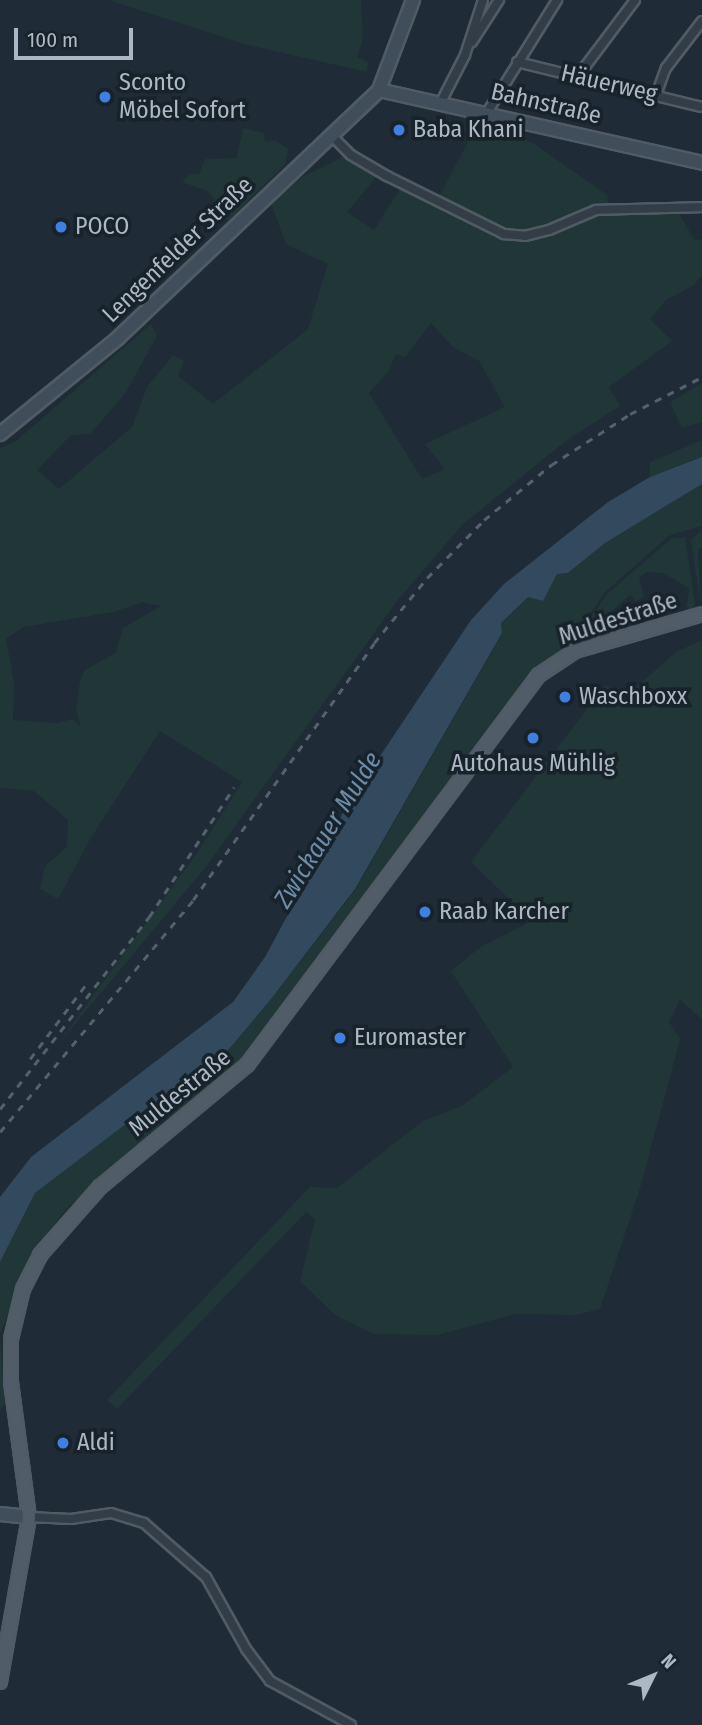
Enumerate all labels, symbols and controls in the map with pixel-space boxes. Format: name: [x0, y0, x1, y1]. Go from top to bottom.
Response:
scale bar: [18, 14, 136, 58]
text: 100 m: [27, 27, 78, 53]
street label: Häuerweg: [558, 59, 660, 109]
place label: Sconto Möbel Sofort: [119, 69, 246, 125]
street label: Bahnstraße: [488, 77, 604, 131]
marker: Sconto Möbel Sofort: [97, 89, 113, 105]
place label: Baba Khani: [413, 116, 524, 144]
marker: Baba Khani: [391, 122, 407, 138]
street label: Lengenfelder Straße: [97, 171, 259, 329]
place label: POCO: [75, 213, 129, 241]
marker: POCO: [53, 219, 69, 235]
street label: Muldestraße: [555, 586, 681, 652]
place label: Waschboxx: [579, 683, 687, 711]
marker: Waschboxx: [557, 689, 573, 705]
marker: Autohaus Mühlig: [525, 730, 541, 746]
water label: Zwickauer Mulde: [268, 746, 388, 914]
place label: Autohaus Mühlig: [451, 750, 615, 778]
place label: Raab Karcher: [439, 898, 569, 926]
marker: Raab Karcher: [417, 904, 433, 920]
place label: Euromaster: [354, 1024, 466, 1052]
marker: Euromaster: [332, 1030, 348, 1046]
street label: Muldestraße: [123, 1043, 237, 1143]
place label: Aldi: [77, 1429, 115, 1457]
marker: Aldi: [55, 1435, 71, 1451]
north arrow: [618, 1641, 688, 1711]
text: N: [656, 1649, 681, 1673]

